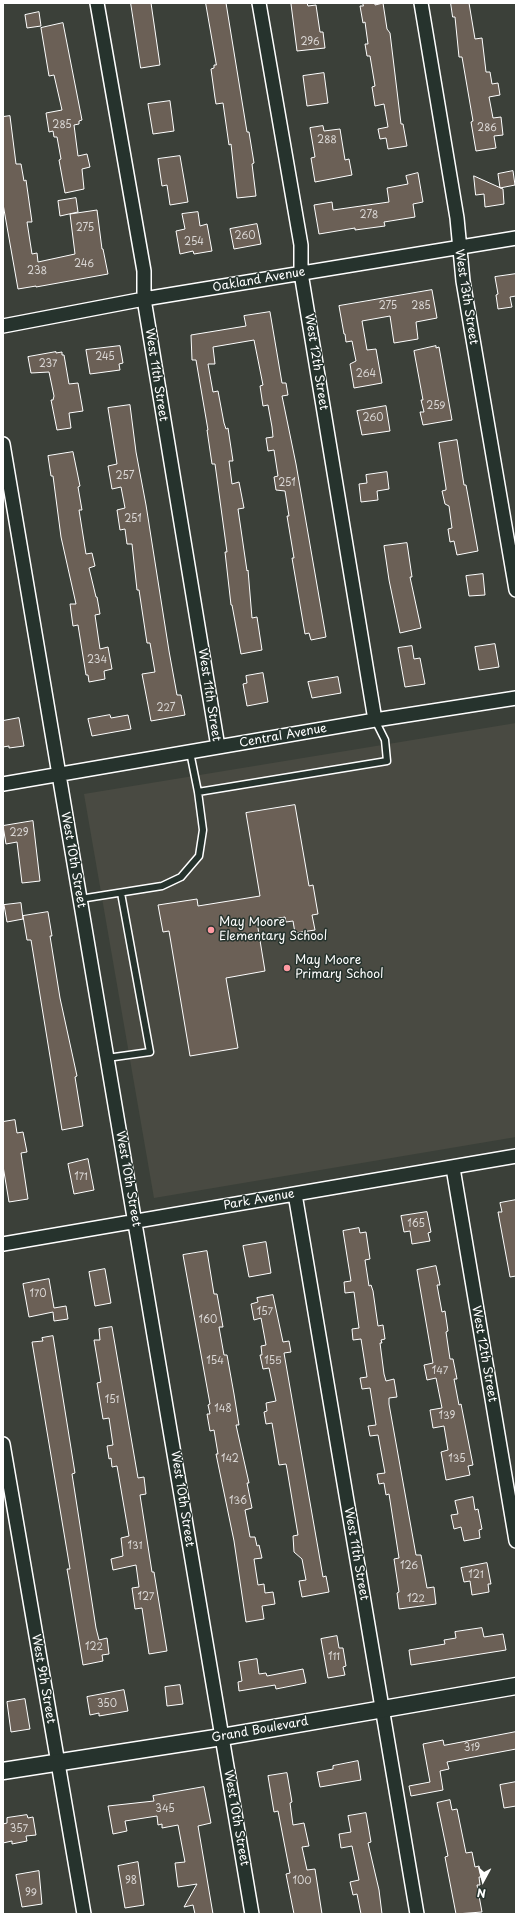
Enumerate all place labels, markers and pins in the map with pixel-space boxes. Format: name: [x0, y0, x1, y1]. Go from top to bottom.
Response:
place label: May Moore Elementary School: [219, 916, 327, 944]
marker: May Moore Elementary School: [206, 925, 216, 935]
place label: May Moore Primary School: [295, 954, 383, 982]
marker: May Moore Primary School: [282, 963, 292, 973]

